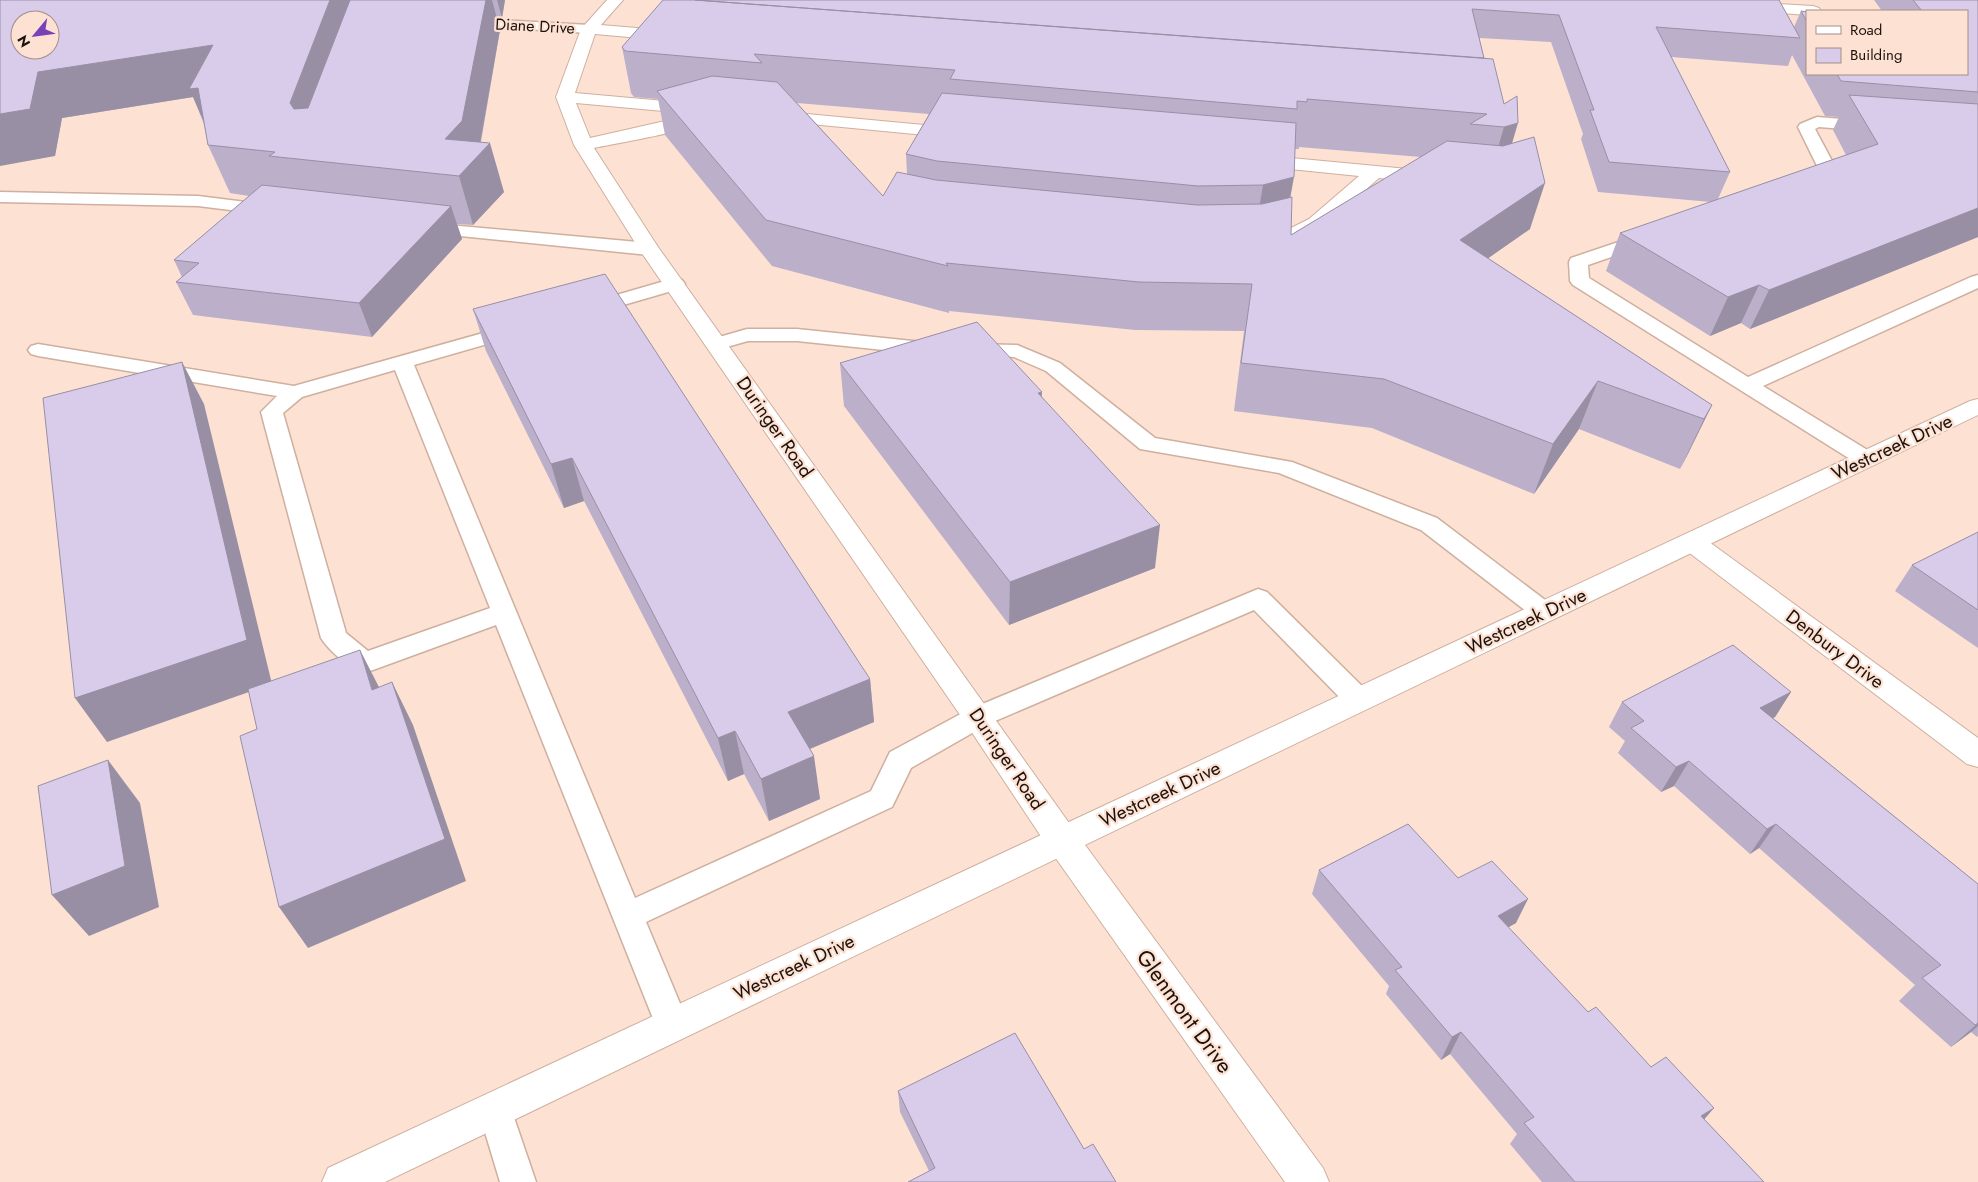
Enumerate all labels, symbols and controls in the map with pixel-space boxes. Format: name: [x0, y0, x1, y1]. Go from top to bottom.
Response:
north arrow: [10, 10, 60, 60]
legend: [1806, 10, 1968, 75]
street label: Diane Drive: [495, 12, 575, 40]
text: Road: [1850, 19, 1882, 41]
text: N: [12, 32, 35, 51]
text: Building: [1850, 44, 1902, 66]
street label: Duringer Road: [730, 371, 820, 483]
street label: Westcreek Drive: [1827, 407, 1957, 487]
street label: Westcreek Drive: [1461, 581, 1591, 661]
street label: Denbury Drive: [1780, 603, 1890, 695]
street label: Duringer Road: [963, 702, 1051, 816]
street label: Westcreek Drive: [1095, 754, 1225, 834]
street label: Westcreek Drive: [729, 927, 859, 1007]
street label: Glenmont Drive: [1129, 942, 1241, 1080]

